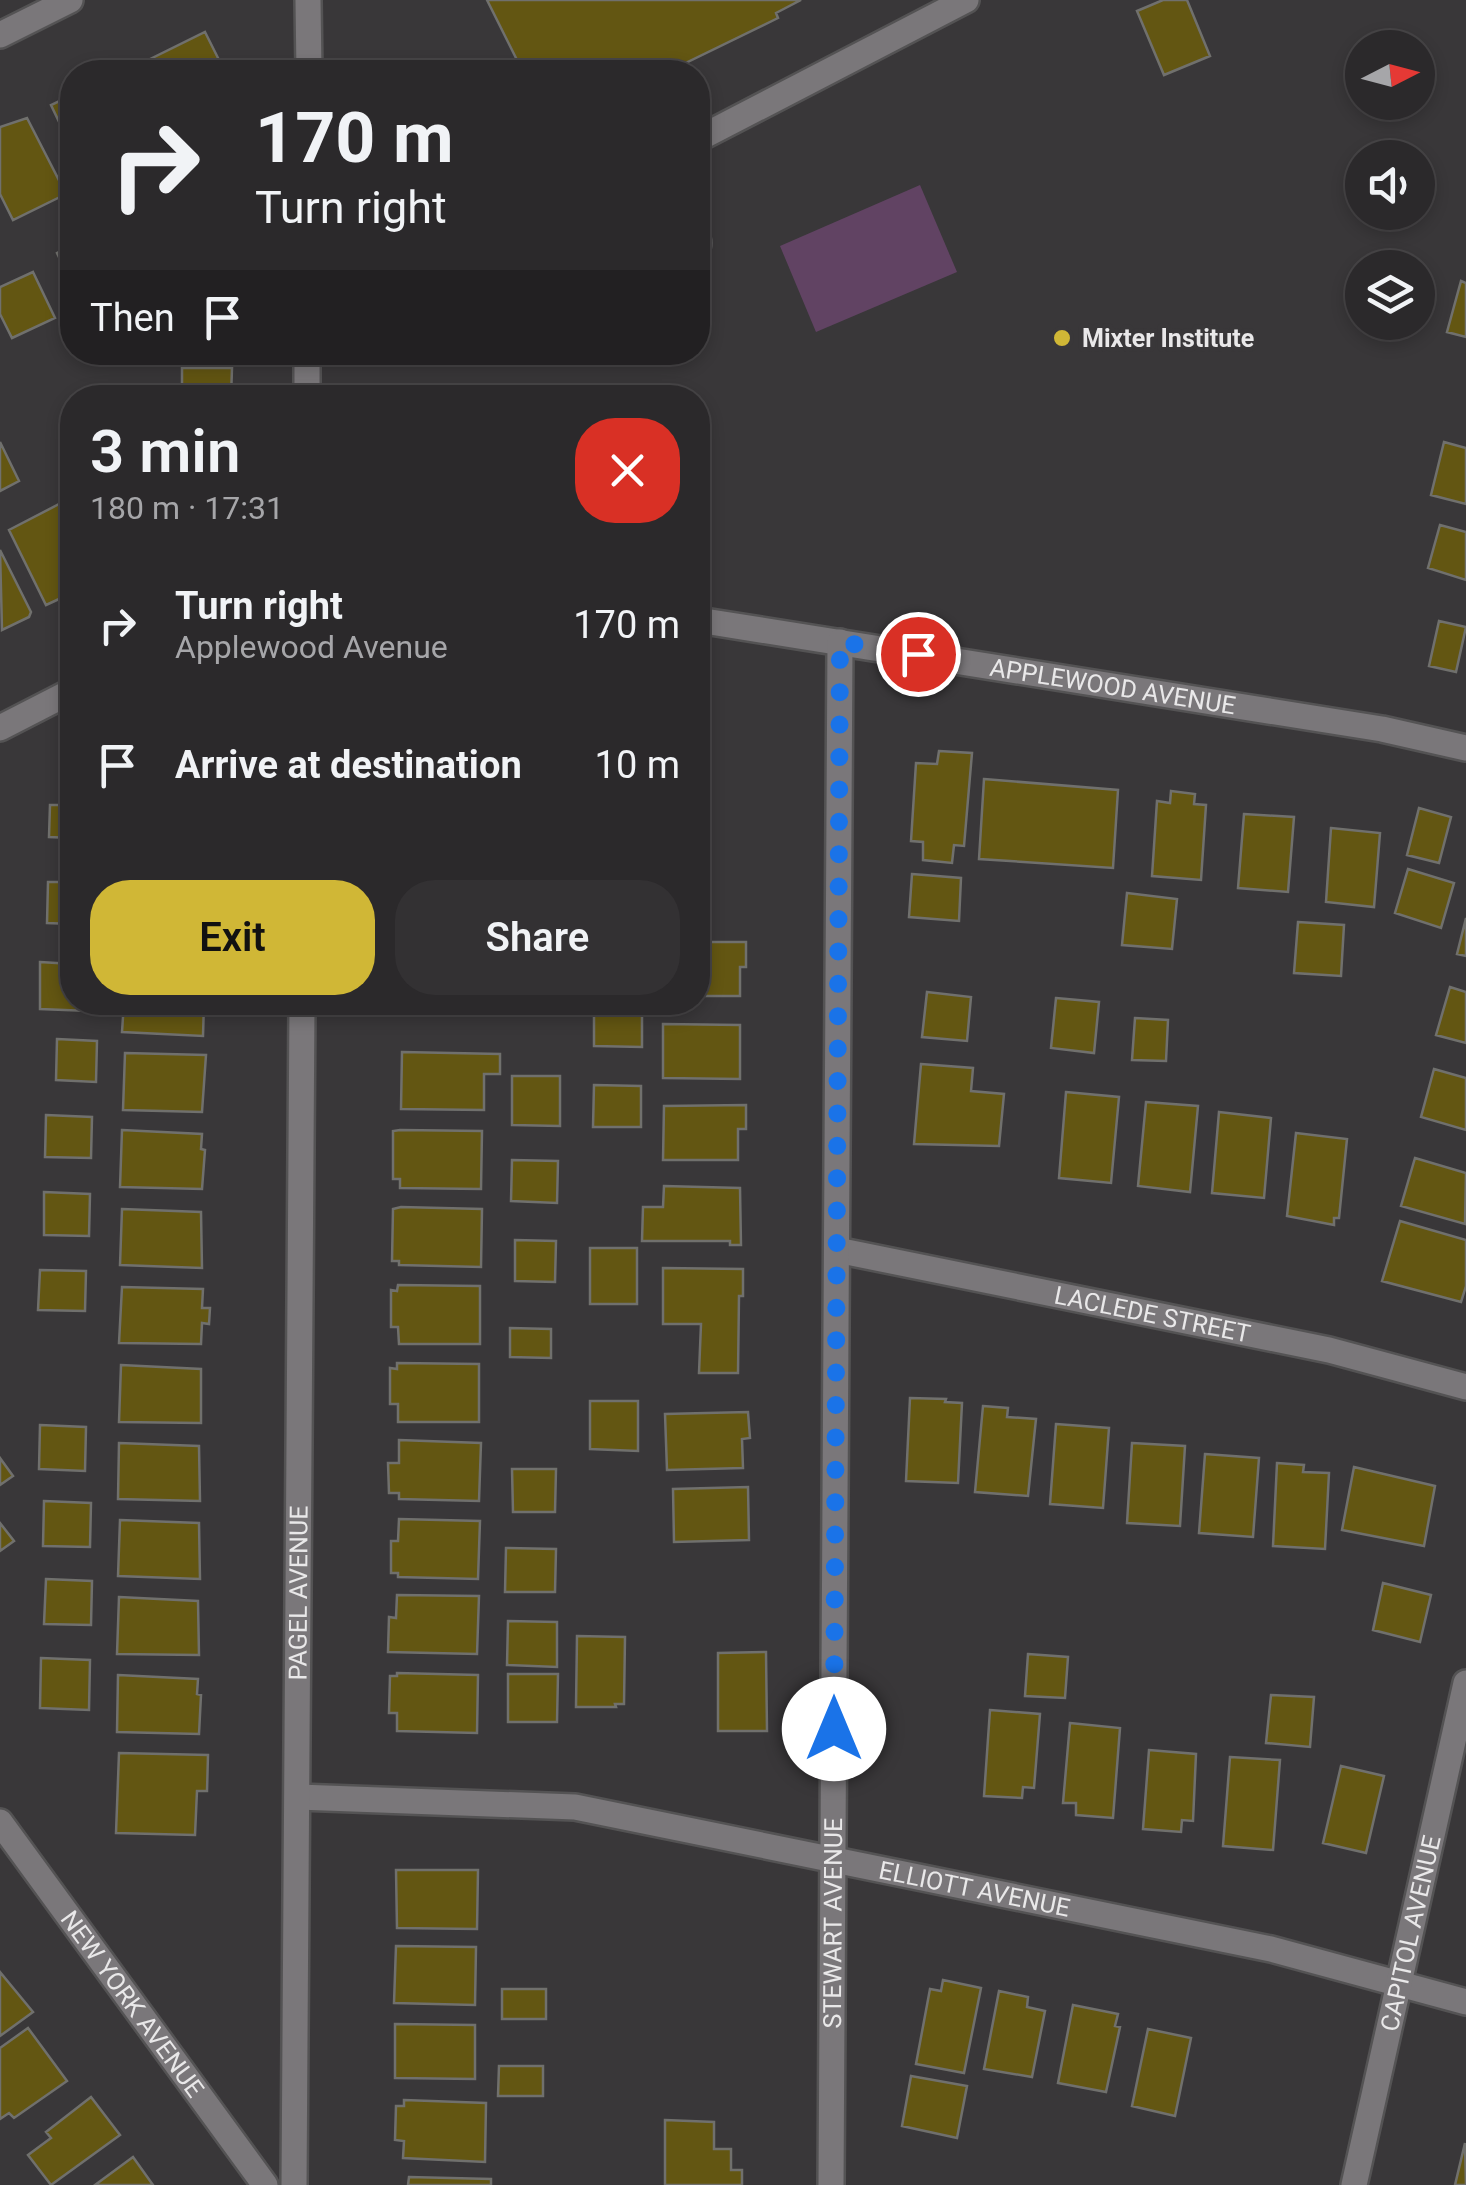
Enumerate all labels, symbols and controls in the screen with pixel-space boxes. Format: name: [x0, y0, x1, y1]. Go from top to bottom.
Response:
north arrow: [1345, 30, 1435, 120]
map controls: [1345, 30, 1435, 340]
text: 170 m: [255, 97, 454, 179]
icon: right: [90, 100, 220, 230]
button: sound: [1345, 140, 1435, 230]
text: Turn right: [255, 181, 447, 234]
button: layers: [1345, 250, 1435, 340]
icon: arrive: [195, 290, 250, 345]
text: Then: [90, 296, 175, 340]
place label: Mixter Institute: [1082, 324, 1254, 353]
marker: Mixter Institute: [1051, 327, 1073, 349]
text: 3 min: [90, 416, 240, 487]
button: close: [575, 418, 680, 523]
text: 180 m · 17:31: [90, 489, 284, 527]
text: Turn right: [175, 584, 343, 628]
icon: right: [90, 598, 145, 653]
text: 170 m: [573, 603, 680, 647]
pin: [876, 612, 961, 697]
icon: arrive: [891, 627, 946, 682]
text: Applewood Avenue: [175, 628, 448, 666]
street label: APPLEWOOD AVENUE: [988, 652, 1238, 720]
icon: arrive: [90, 738, 145, 793]
text: Arrive at destination: [175, 743, 522, 787]
text: 10 m: [595, 743, 680, 787]
button: Exit: [90, 880, 375, 995]
button: Share: [395, 880, 680, 995]
street label: LACLEDE STREET: [1052, 1280, 1253, 1348]
street label: PAGEL AVENUE: [283, 1505, 313, 1681]
position arrow: [782, 1677, 886, 1781]
street label: STEWART AVENUE: [817, 1818, 848, 2028]
street label: CAPITOL AVENUE: [1374, 1832, 1446, 2034]
street label: ELLIOTT AVENUE: [877, 1855, 1073, 1922]
street label: NEW YORK AVENUE: [55, 1905, 210, 2102]

